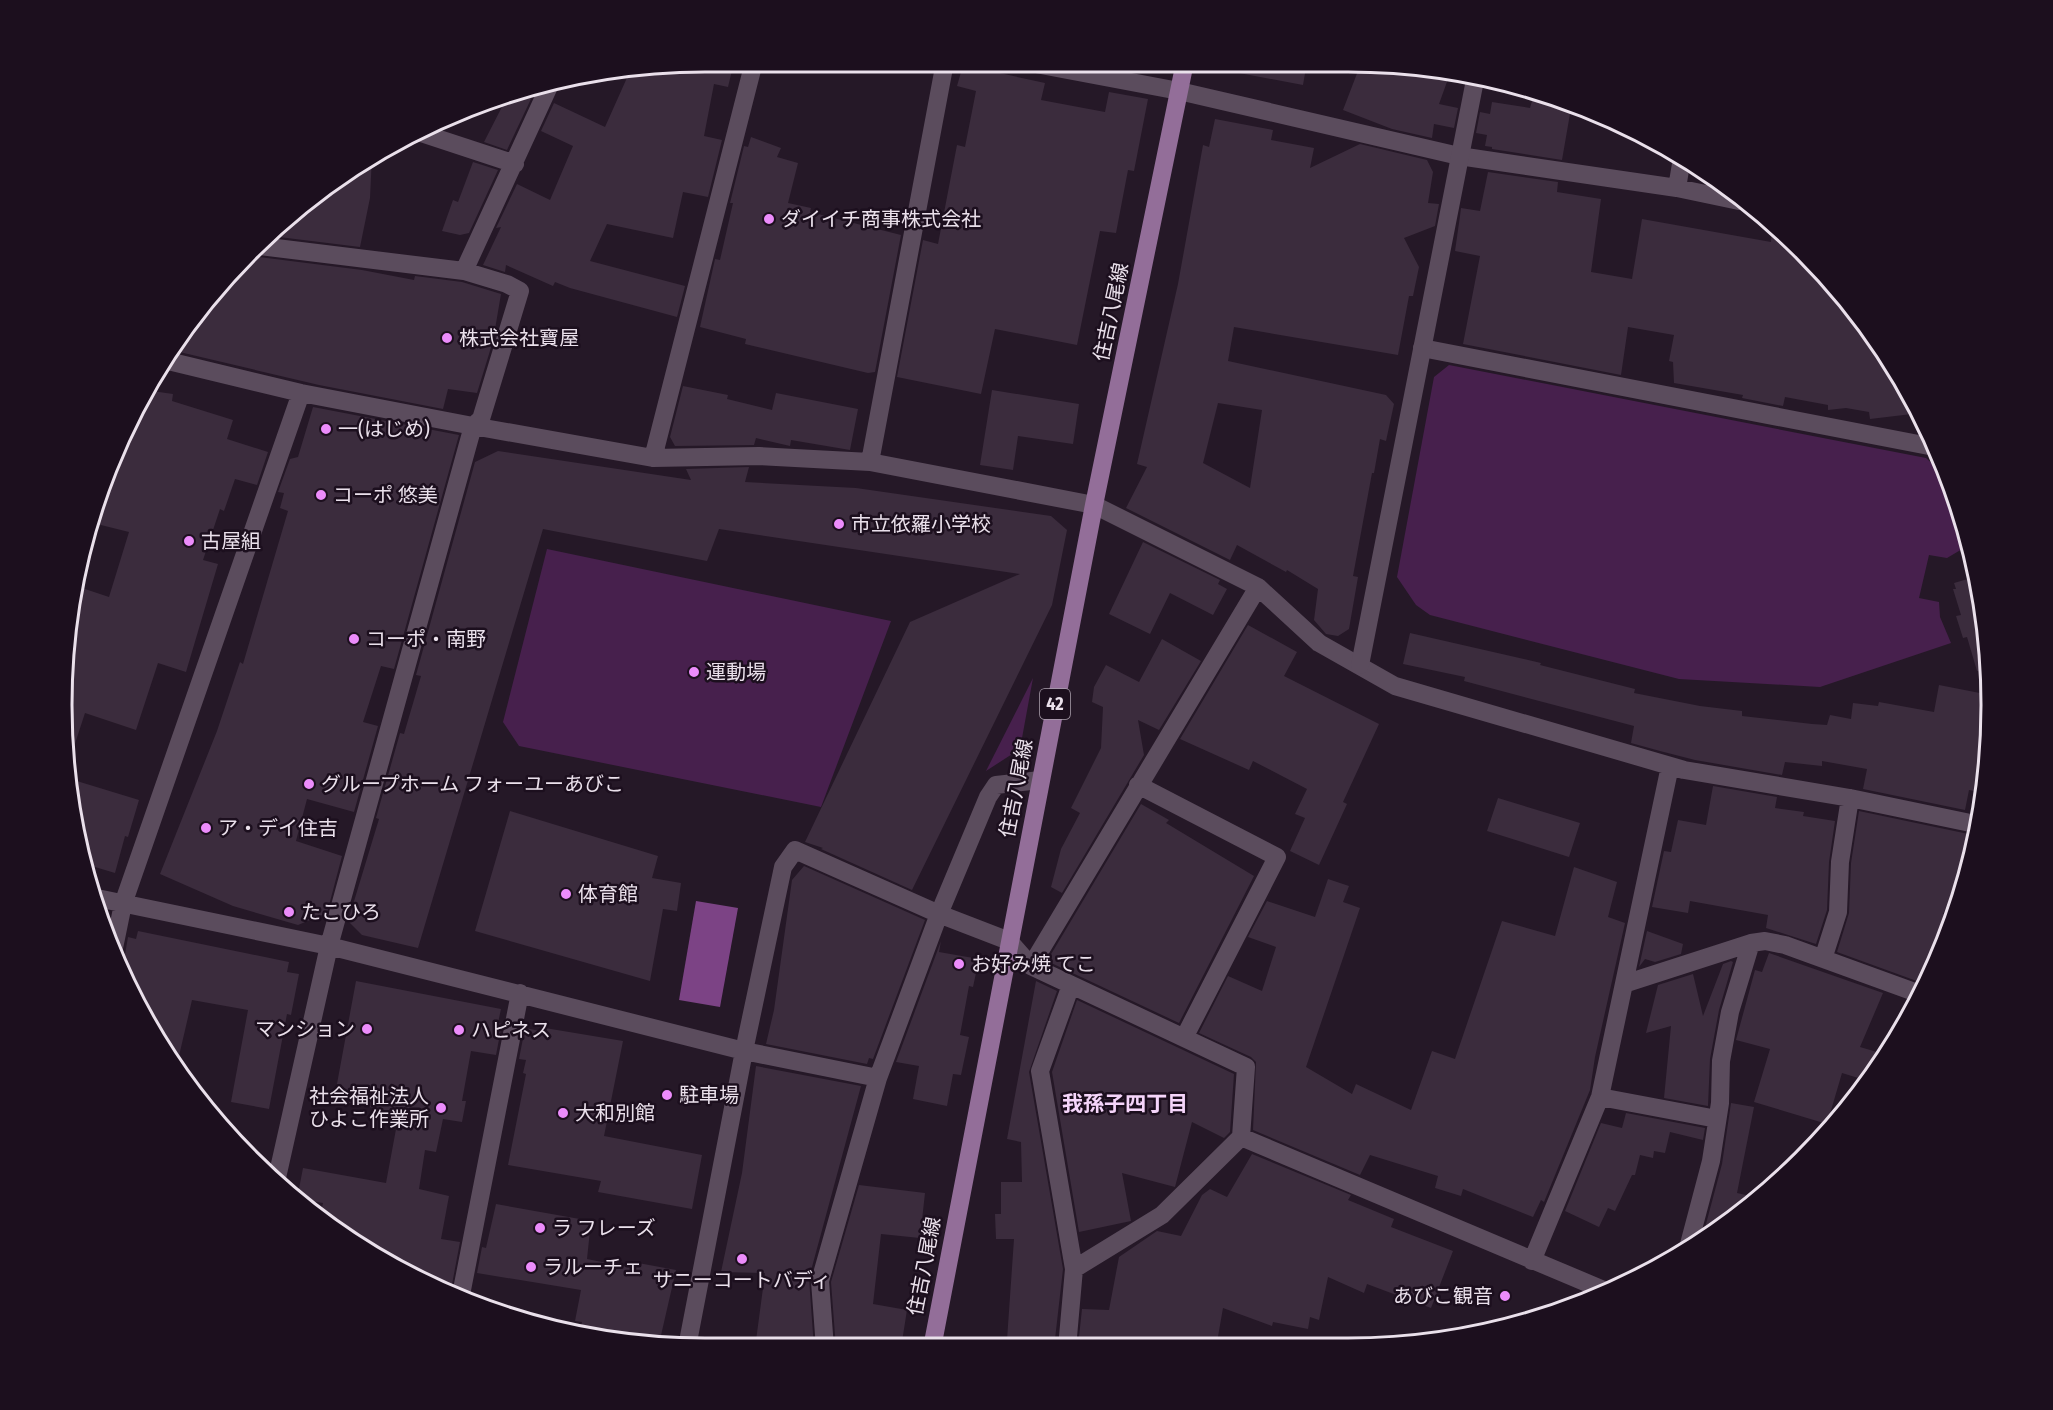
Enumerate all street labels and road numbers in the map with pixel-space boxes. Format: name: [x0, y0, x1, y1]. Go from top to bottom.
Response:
street label: 住吉八尾線: [1089, 261, 1133, 363]
road number: 42: [1040, 689, 1070, 719]
street label: 住吉八尾線: [995, 737, 1037, 839]
street label: 住吉八尾線: [903, 1215, 945, 1317]

